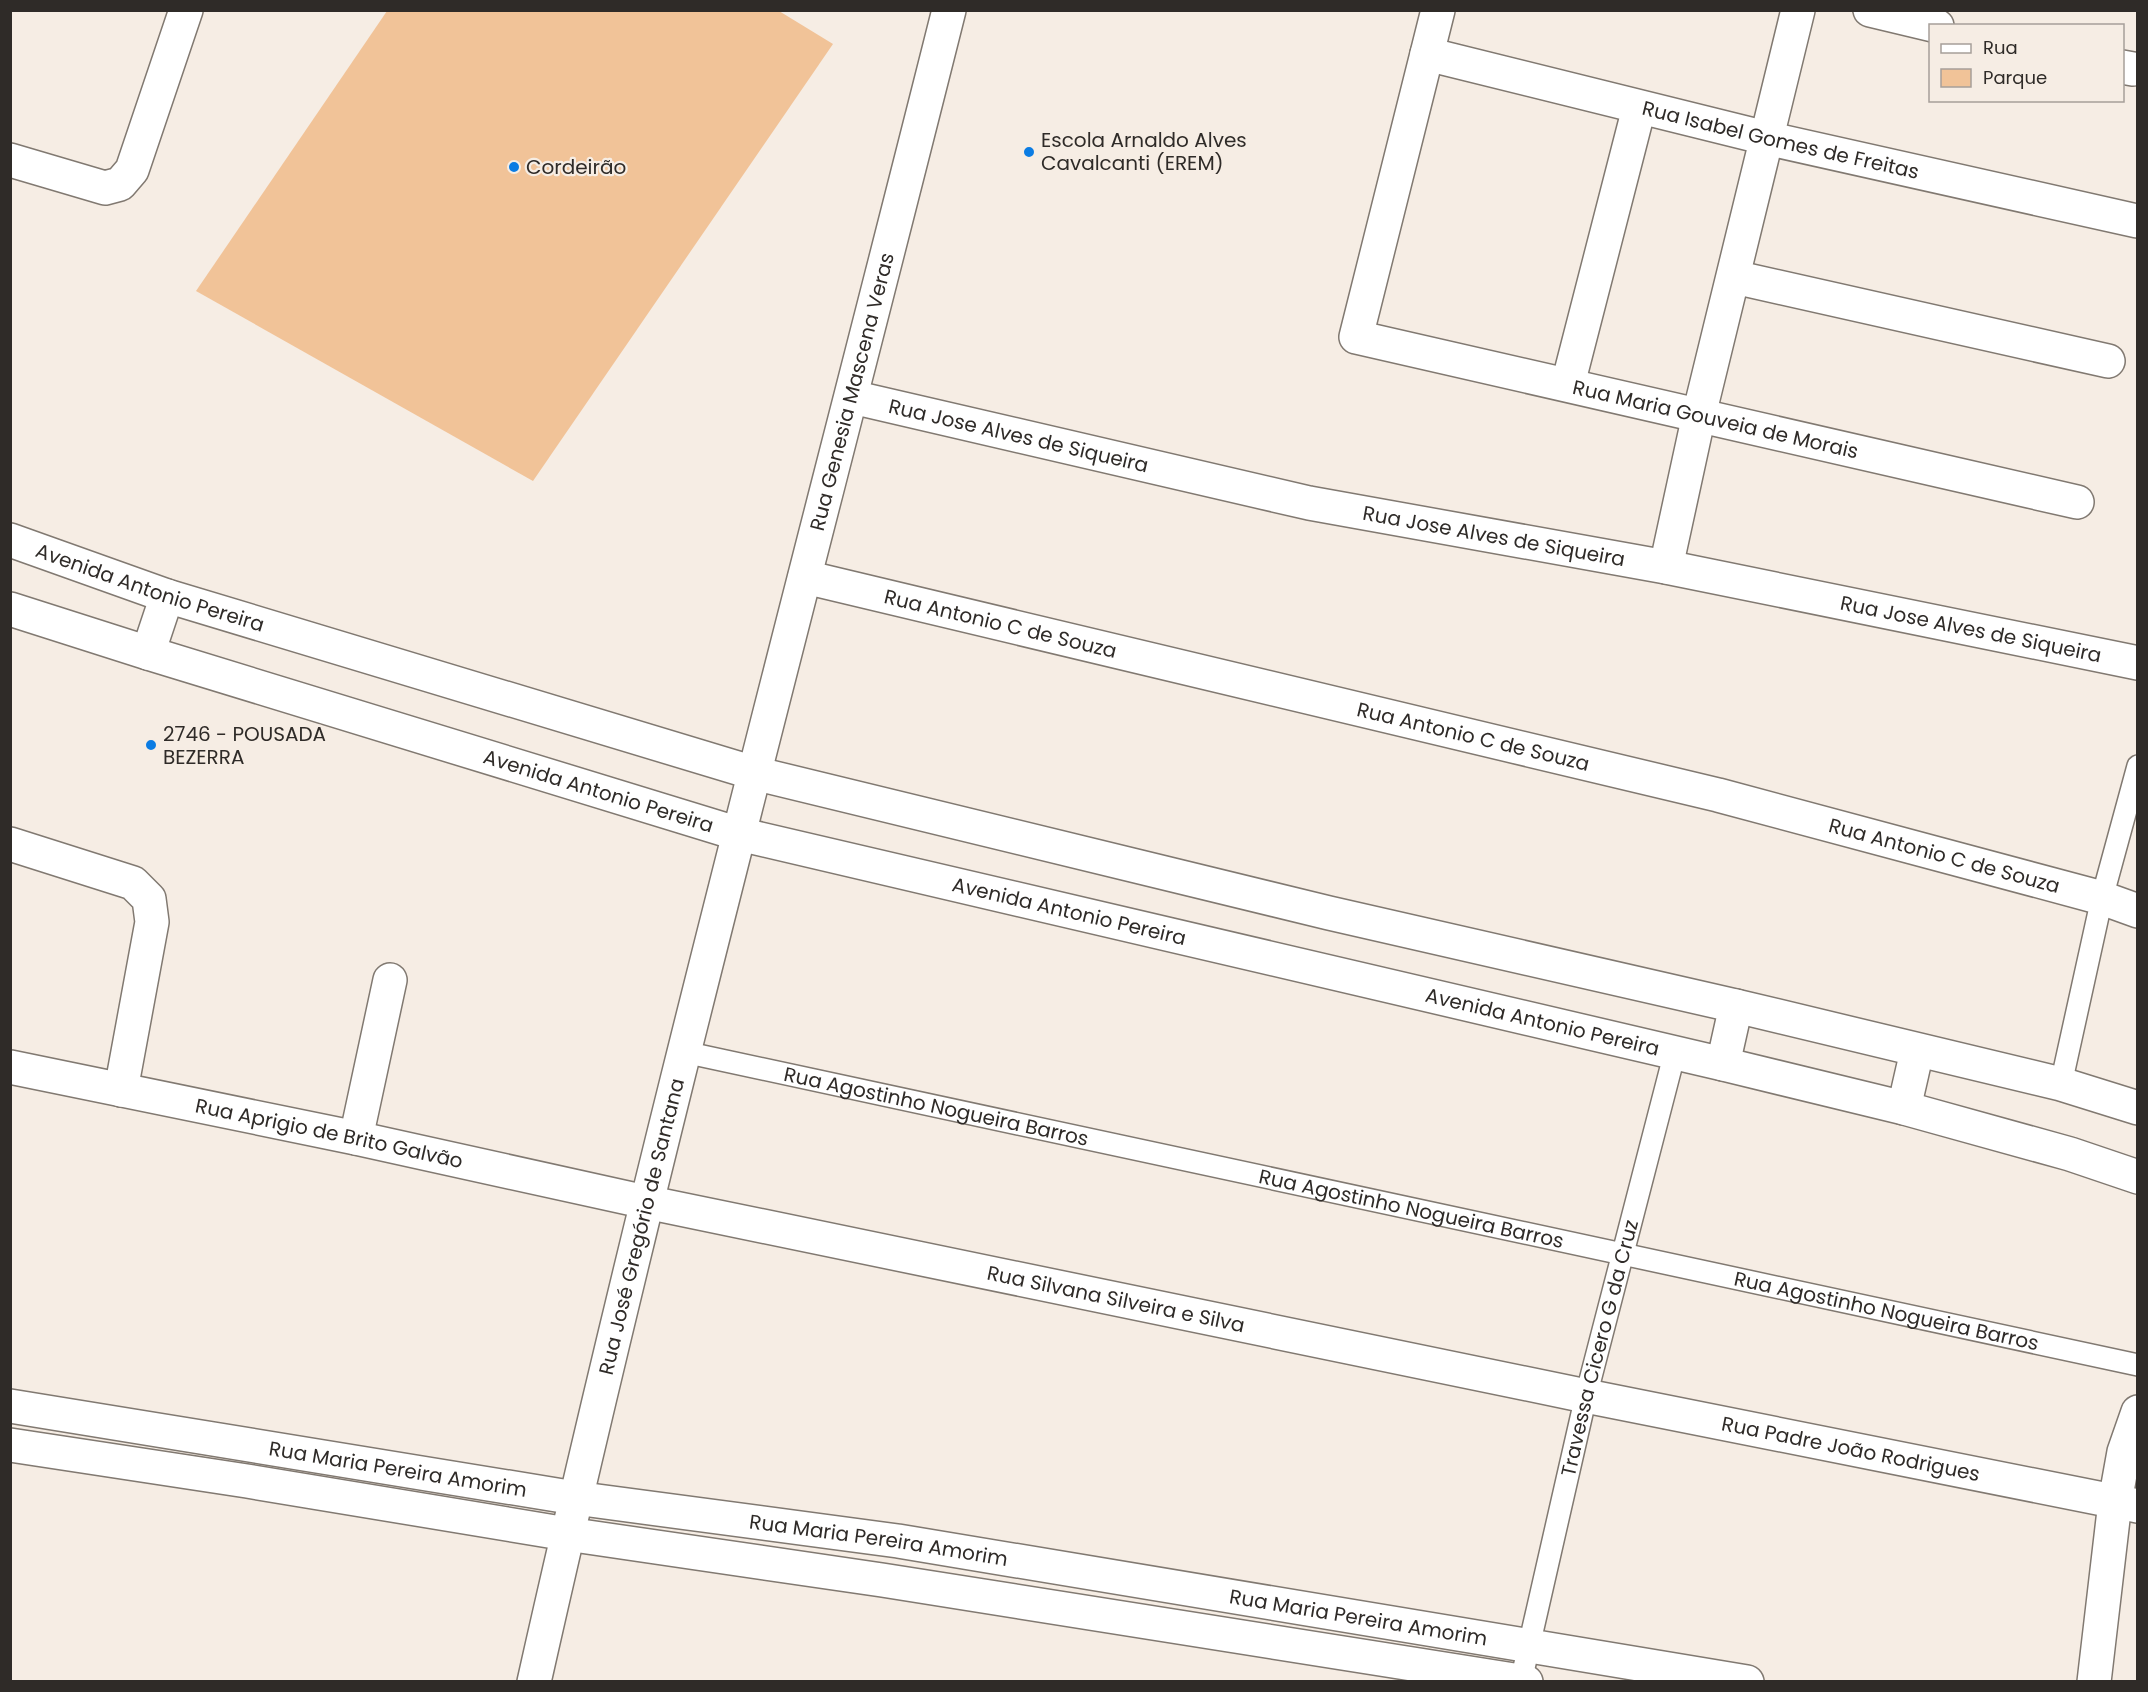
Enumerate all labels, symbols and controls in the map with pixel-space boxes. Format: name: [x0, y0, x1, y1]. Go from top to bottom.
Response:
legend: [1929, 24, 2124, 102]
text: Rua: [1983, 35, 2018, 60]
text: Parque: [1983, 65, 2047, 90]
street label: Rua Isabel Gomes de Freitas: [1639, 94, 1922, 186]
place label: Escola Arnaldo Alves Cavalcanti (EREM): [1041, 126, 1247, 177]
marker: Escola Arnaldo Alves Cavalcanti (EREM): [1022, 145, 1036, 159]
place label: Cordeirão: [526, 153, 626, 181]
marker: Cordeirão: [507, 160, 521, 174]
street label: Rua Genesia Mascena Veras: [803, 250, 901, 534]
street label: Rua Maria Gouveia de Morais: [1570, 373, 1861, 466]
street label: Rua Jose Alves de Siqueira: [886, 392, 1151, 479]
street label: Rua Jose Alves de Siqueira: [1361, 499, 1627, 573]
street label: Avenida Antonio Pereira: [32, 536, 268, 639]
street label: Rua Antonio C de Souza: [881, 582, 1120, 665]
street label: Rua Jose Alves de Siqueira: [1838, 589, 2104, 669]
street label: Rua Antonio C de Souza: [1354, 695, 1592, 778]
place label: 2746 - POUSADA BEZERRA: [163, 720, 326, 771]
marker: 2746 - POUSADA BEZERRA: [144, 738, 158, 752]
street label: Avenida Antonio Pereira: [480, 743, 717, 839]
street label: Rua Antonio C de Souza: [1826, 811, 2063, 900]
street label: Avenida Antonio Pereira: [949, 870, 1189, 952]
street label: Avenida Antonio Pereira: [1423, 981, 1662, 1063]
street label: Rua Agostinho Nogueira Barros: [781, 1060, 1091, 1153]
street label: Rua José Gregório de Santana: [592, 1075, 691, 1378]
street label: Rua Aprigio de Brito Galvão: [193, 1091, 466, 1175]
street label: Rua Agostinho Nogueira Barros: [1256, 1162, 1566, 1255]
street label: Travessa Cicero G da Cruz: [1554, 1217, 1645, 1479]
street label: Rua Silvana Silveira e Silva: [985, 1259, 1247, 1339]
street label: Rua Agostinho Nogueira Barros: [1731, 1264, 2041, 1357]
street label: Rua Padre João Rodrigues: [1719, 1409, 1982, 1488]
street label: Rua Maria Pereira Amorim: [267, 1434, 529, 1504]
street label: Rua Maria Pereira Amorim: [748, 1507, 1010, 1573]
street label: Rua Maria Pereira Amorim: [1227, 1582, 1489, 1653]

